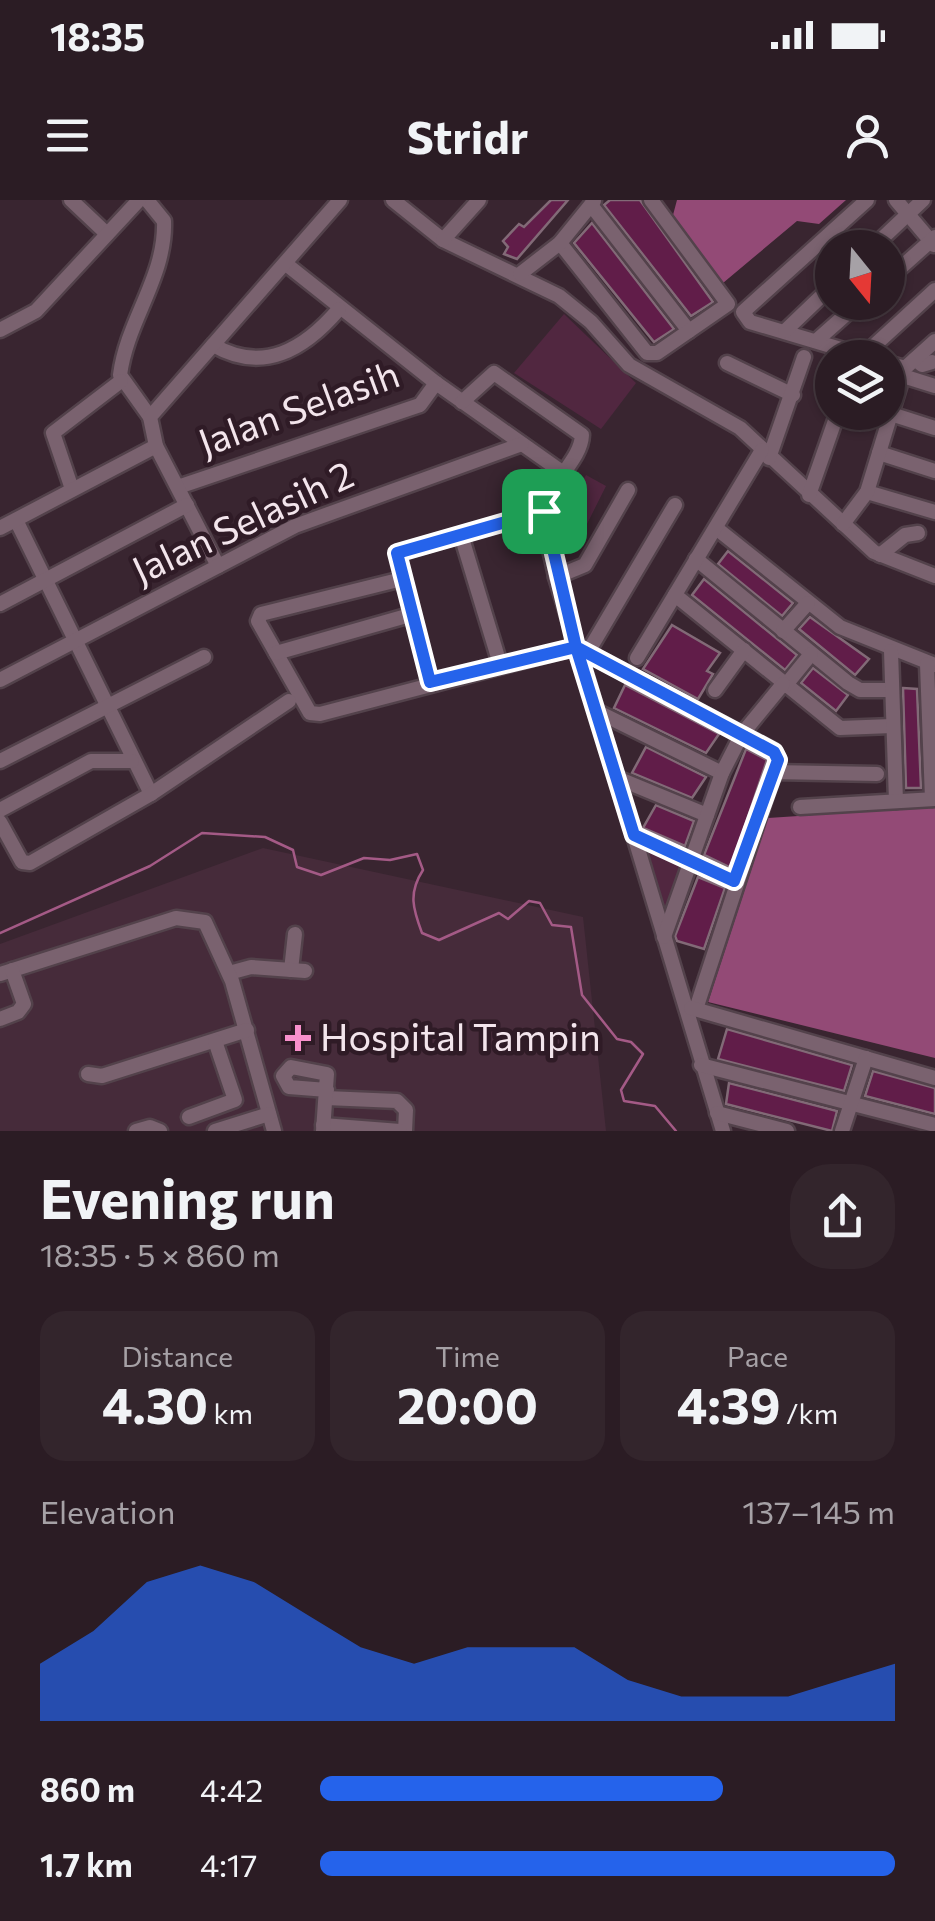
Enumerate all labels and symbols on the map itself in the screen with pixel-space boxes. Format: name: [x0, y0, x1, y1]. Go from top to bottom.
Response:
north arrow: [815, 230, 905, 320]
street label: Jalan Selasih: [191, 349, 405, 465]
street label: Jalan Selasih 2: [124, 449, 360, 592]
pin: [502, 469, 587, 554]
place label: Hospital Tampin: [320, 1012, 601, 1059]
marker: Hospital Tampin: [285, 1025, 311, 1051]

